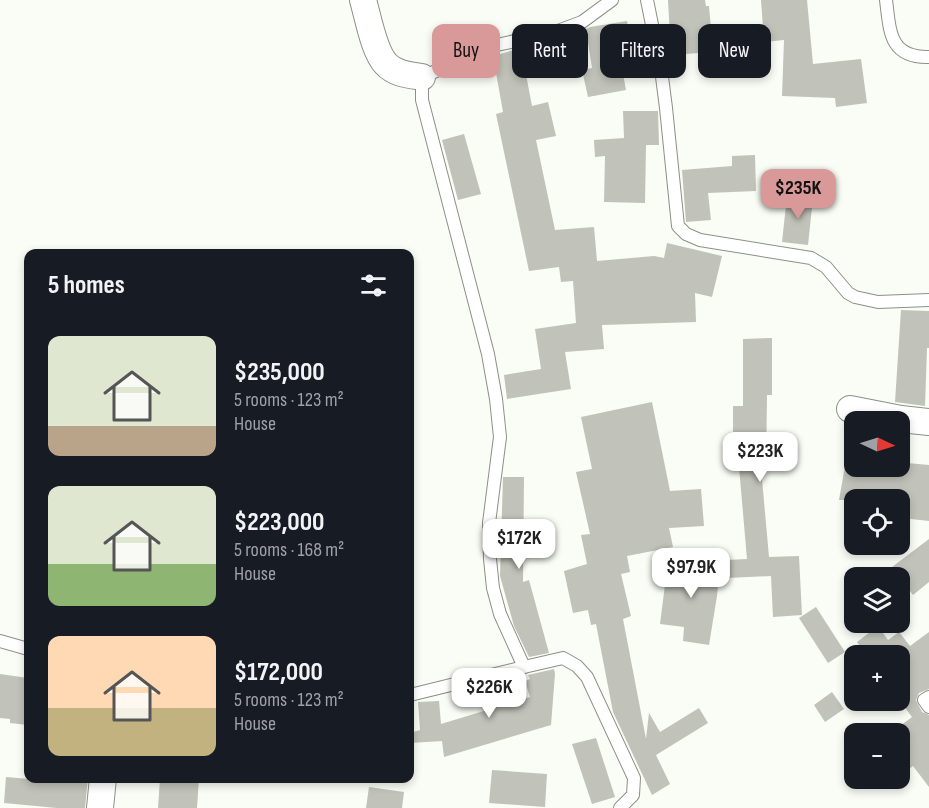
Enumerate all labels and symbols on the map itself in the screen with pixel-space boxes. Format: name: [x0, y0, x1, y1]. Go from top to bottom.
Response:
pin: $235K: [756, 169, 840, 220]
north arrow: [844, 411, 910, 477]
pin: $223K: [718, 432, 802, 483]
pin: $172K: [477, 519, 561, 570]
pin: $97.9K: [642, 548, 740, 599]
pin: $226K: [447, 668, 531, 719]

